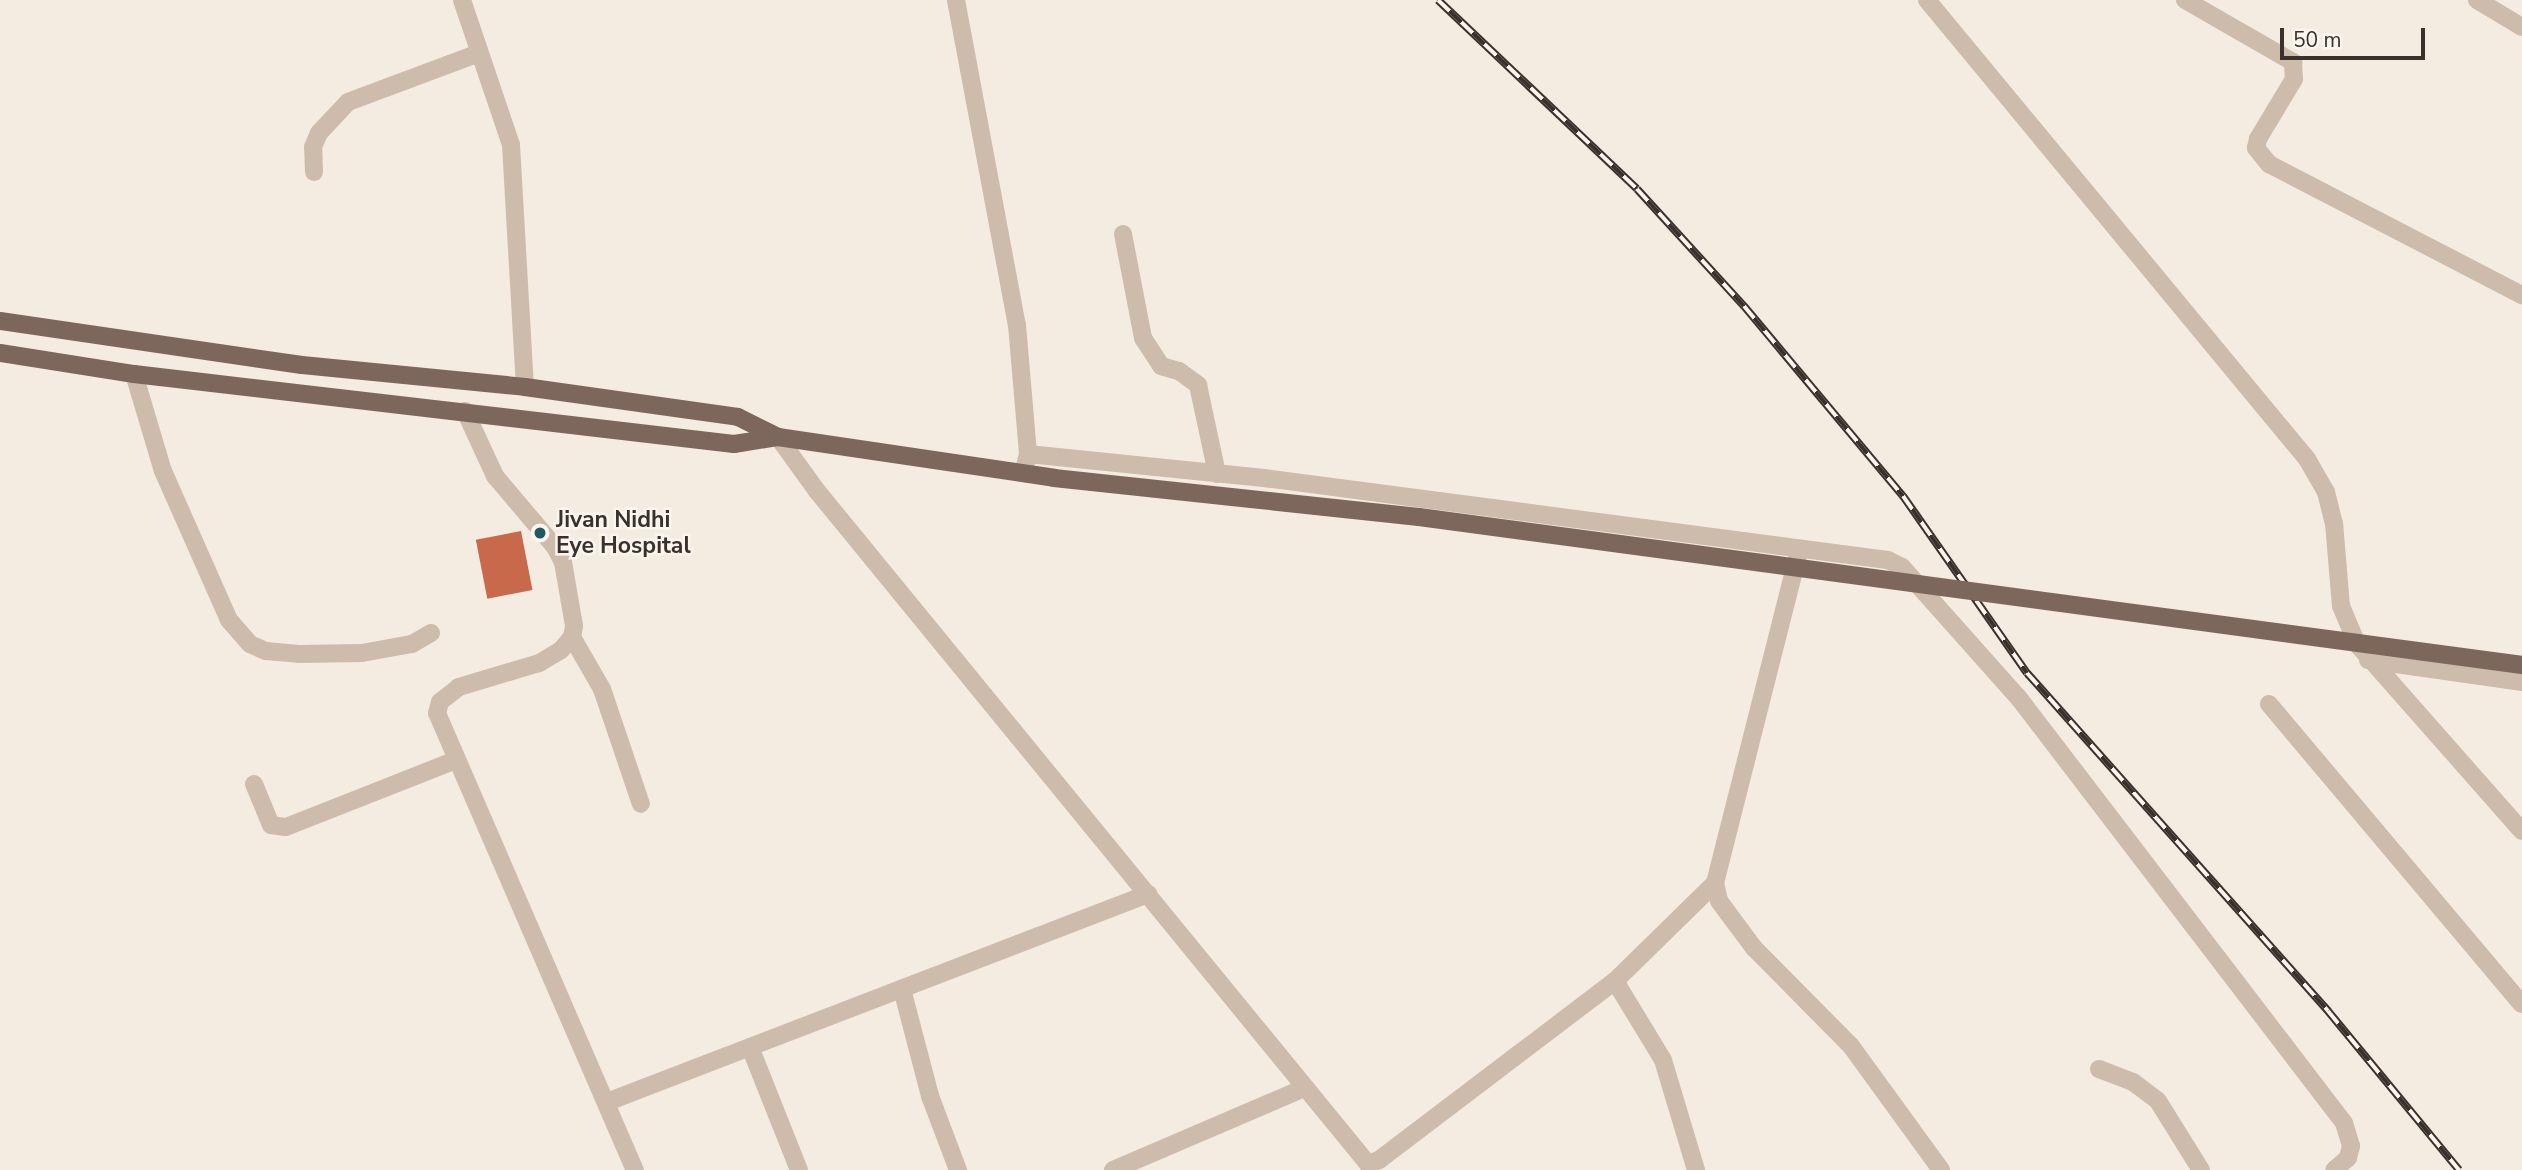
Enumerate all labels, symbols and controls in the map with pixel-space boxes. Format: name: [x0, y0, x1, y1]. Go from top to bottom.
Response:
scale bar: [2284, 14, 2429, 58]
text: 50 m: [2293, 26, 2342, 54]
place label: Jivan Nidhi Eye Hospital: [556, 506, 691, 560]
marker: Jivan Nidhi Eye Hospital: [530, 523, 550, 543]

